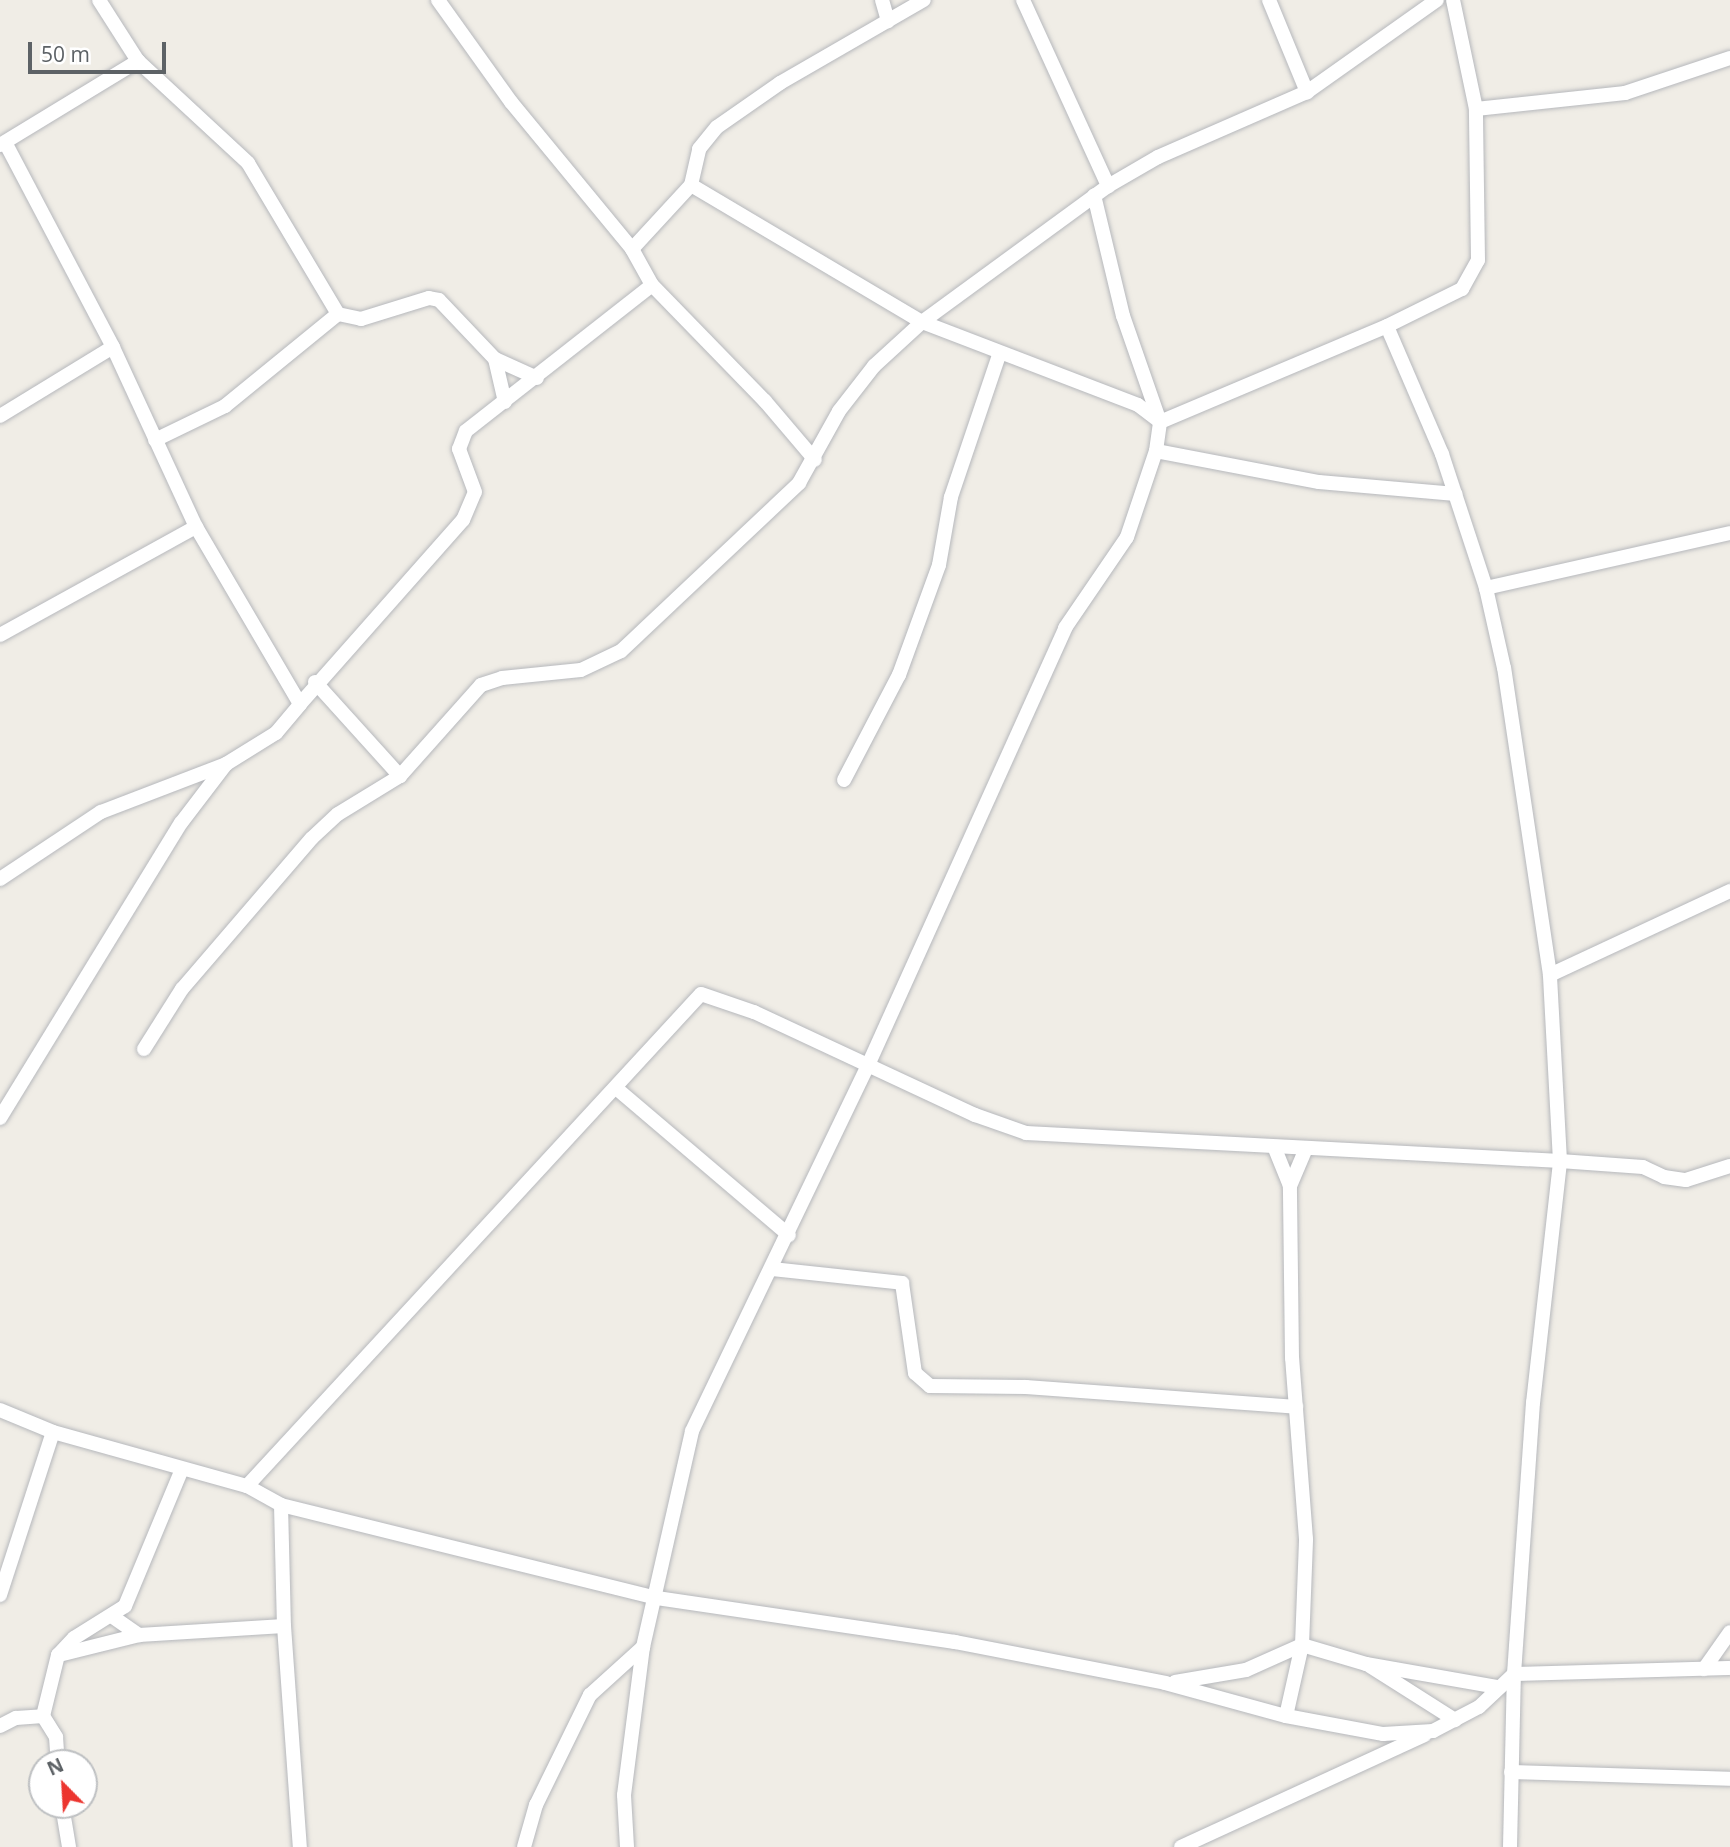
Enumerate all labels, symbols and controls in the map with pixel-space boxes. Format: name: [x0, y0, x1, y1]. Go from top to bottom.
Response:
scale bar: [32, 28, 170, 72]
text: 50 m: [41, 40, 90, 68]
north arrow: [28, 1749, 98, 1819]
text: N: [43, 1752, 68, 1782]

